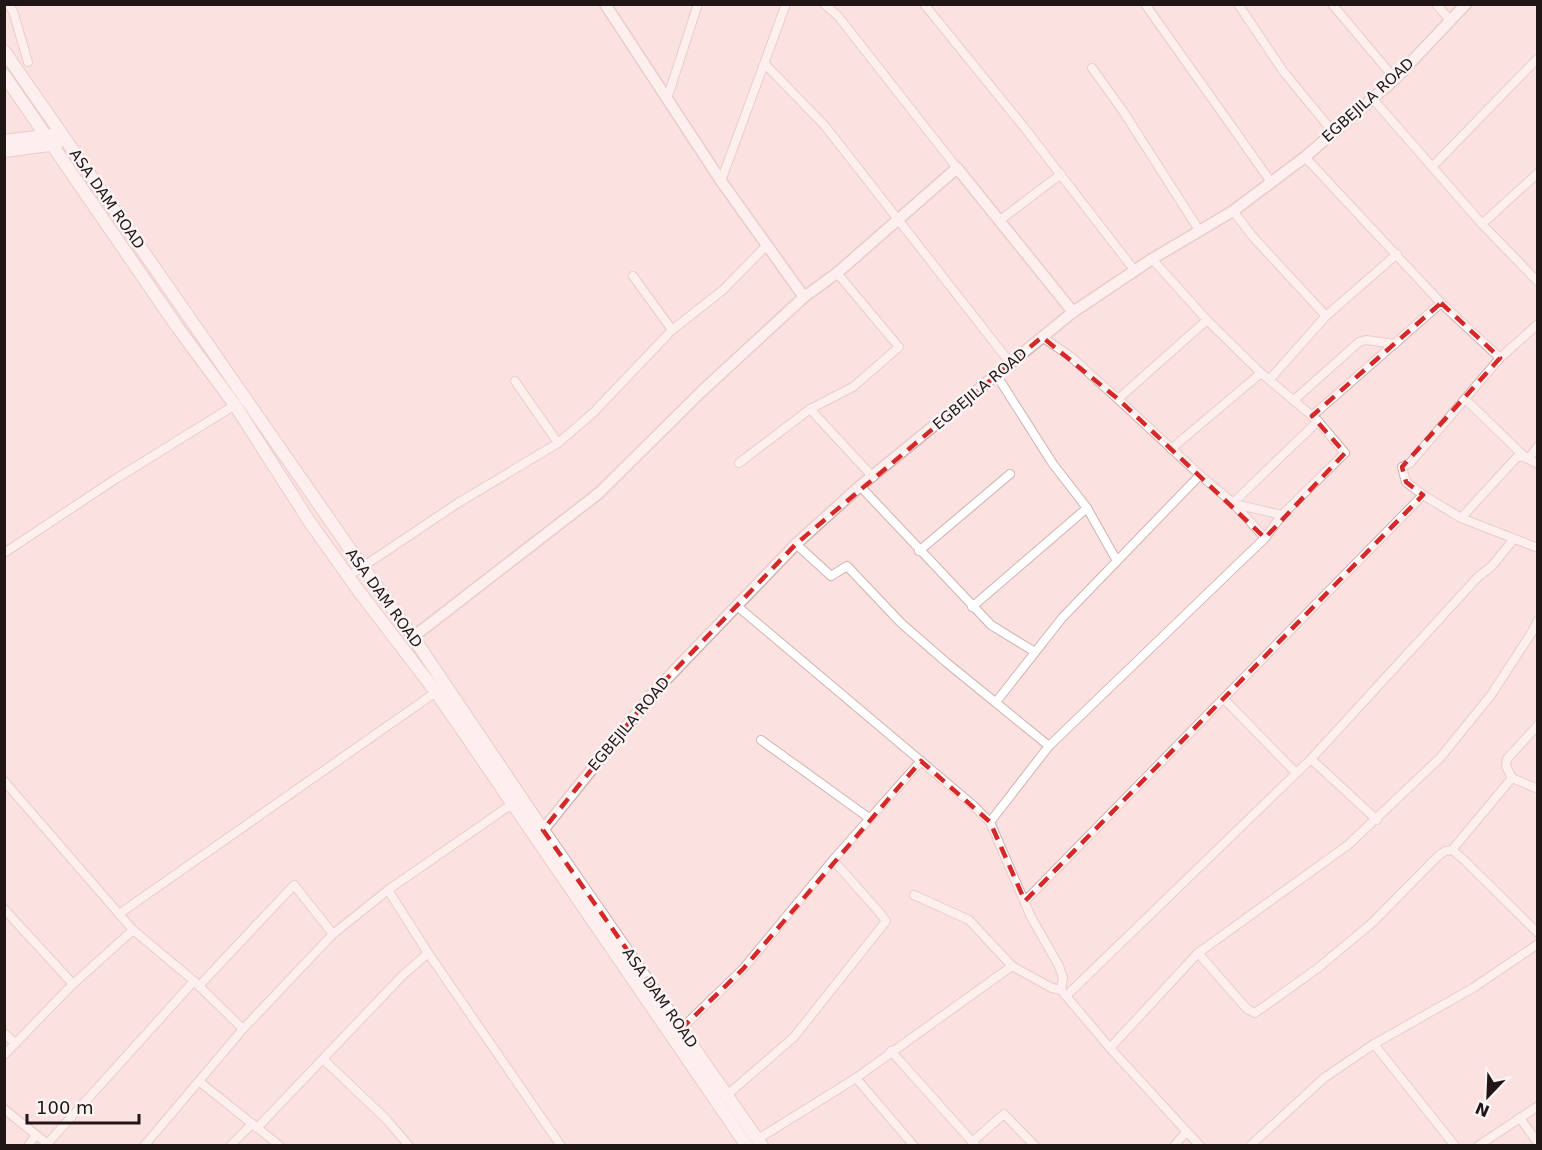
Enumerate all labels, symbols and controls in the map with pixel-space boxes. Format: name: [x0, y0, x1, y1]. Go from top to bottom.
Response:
street label: EGBEJILA ROAD: [1318, 54, 1418, 146]
street label: ASA DAM ROAD: [66, 145, 148, 253]
street label: EGBEJILA ROAD: [929, 344, 1031, 434]
street label: ASA DAM ROAD: [342, 545, 426, 651]
street label: EGBEJILA ROAD: [584, 673, 674, 775]
street label: ASA DAM ROAD: [619, 944, 701, 1052]
north arrow: [1458, 1066, 1518, 1126]
scale bar: [27, 1087, 140, 1125]
text: 100 m: [36, 1097, 94, 1118]
text: N: [1472, 1098, 1492, 1121]

